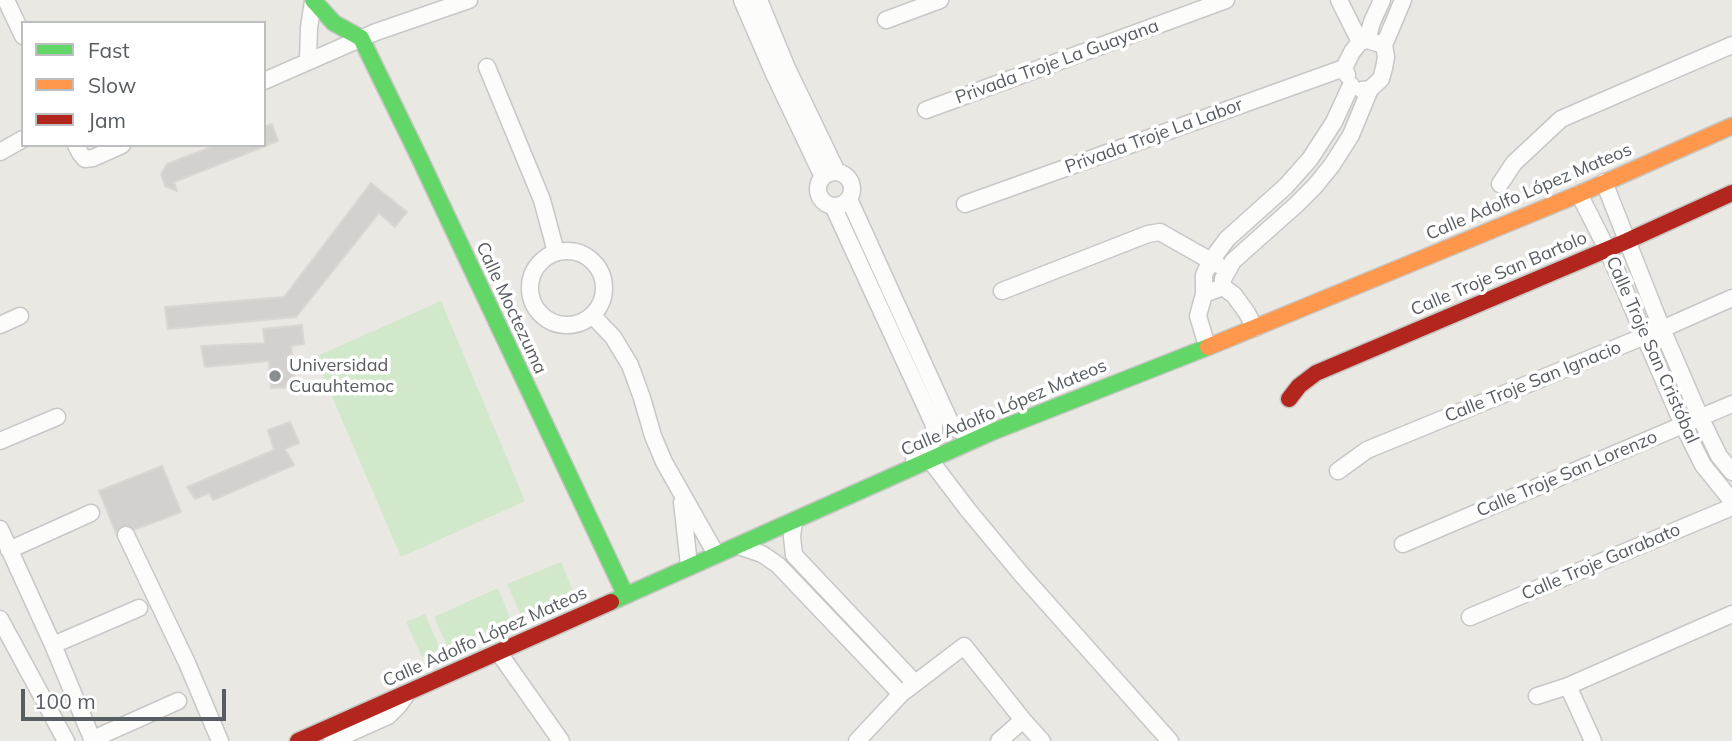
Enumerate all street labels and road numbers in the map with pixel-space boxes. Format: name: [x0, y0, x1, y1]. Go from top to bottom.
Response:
street label: Privada Troje La Guayana: [952, 15, 1162, 109]
street label: Privada Troje La Labor: [1062, 94, 1246, 178]
street label: Calle Adolfo López Mateos: [1423, 139, 1635, 245]
street label: Calle Troje San Bartolo: [1408, 227, 1590, 321]
street label: Calle Moctezuma: [471, 239, 551, 377]
street label: Calle Troje San Cristóbal: [1601, 253, 1703, 447]
street label: Calle Troje San Ignacio: [1442, 337, 1624, 427]
street label: Calle Adolfo López Mateos: [898, 355, 1110, 461]
street label: Calle Troje San Lorenzo: [1473, 426, 1661, 522]
street label: Calle Troje Garabato: [1518, 519, 1684, 605]
street label: Calle Adolfo López Mateos: [380, 582, 590, 692]

